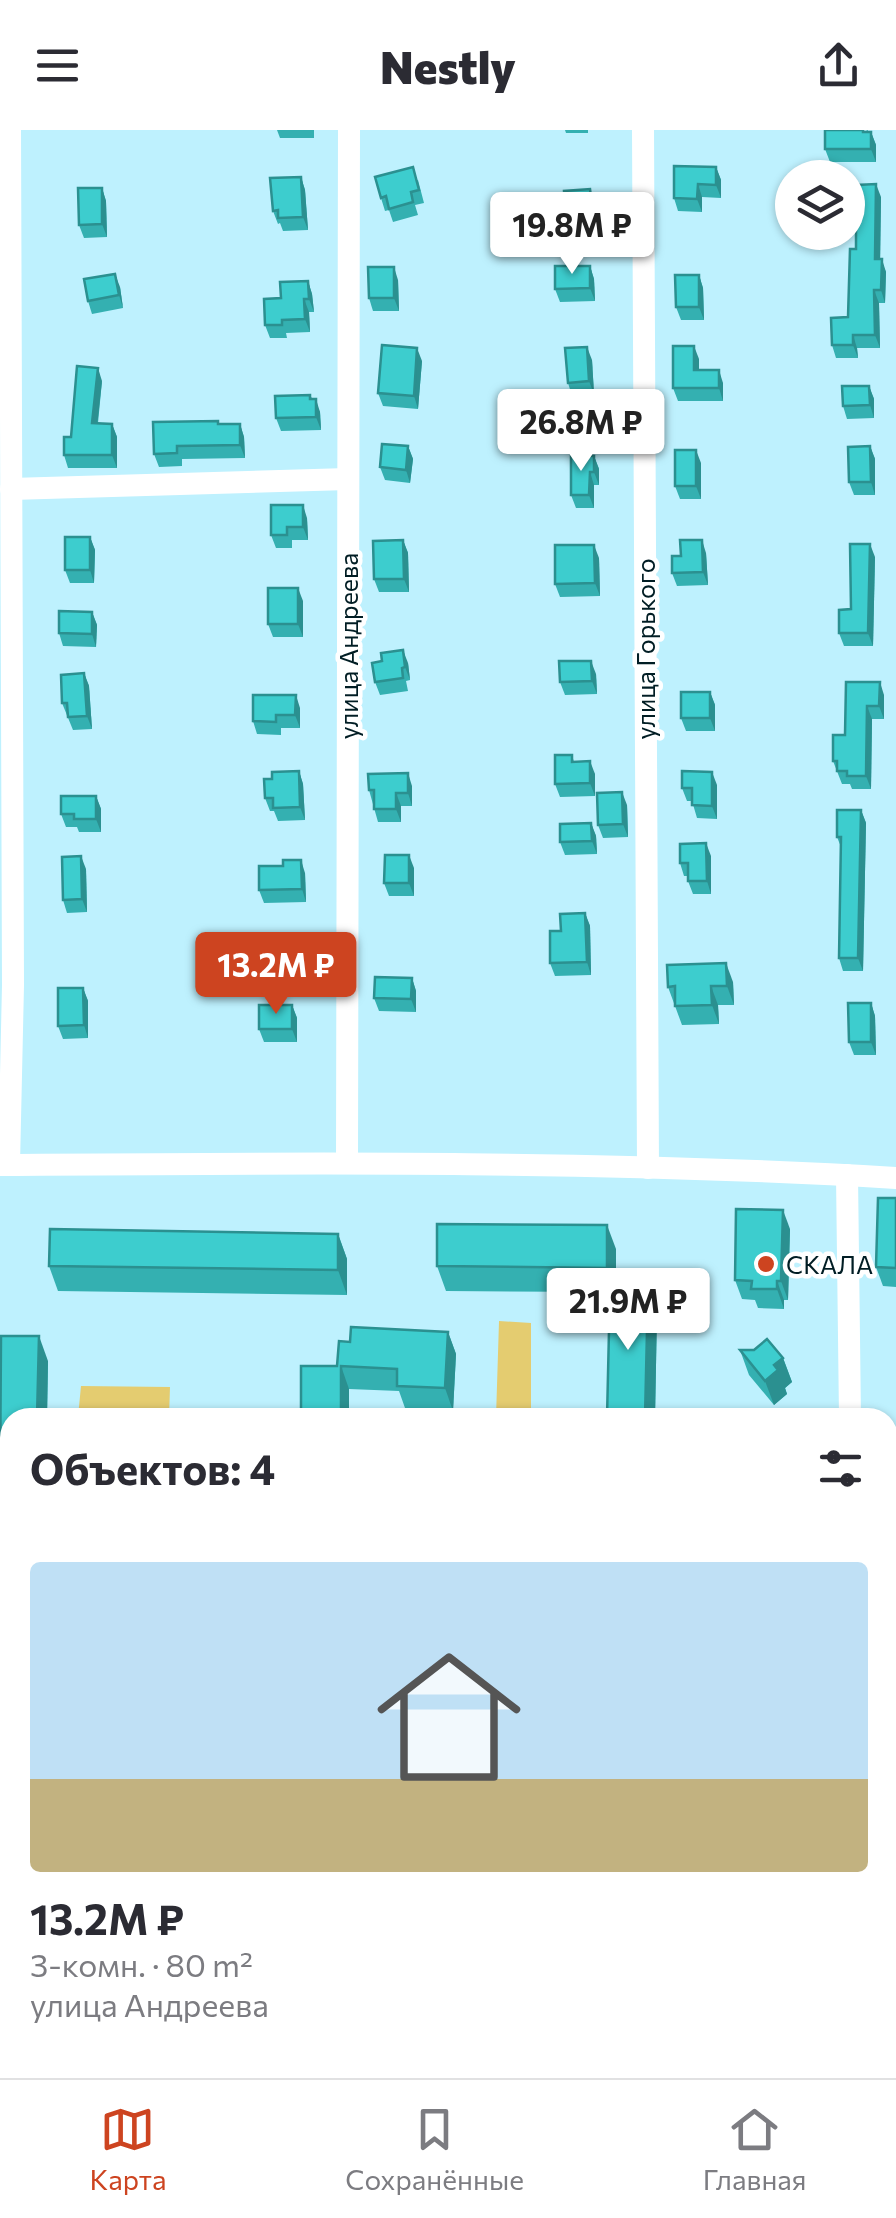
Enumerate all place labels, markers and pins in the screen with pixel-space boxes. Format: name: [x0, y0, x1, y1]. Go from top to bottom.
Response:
pin: 19.8M ₽: [480, 192, 664, 277]
pin: 26.8M ₽: [489, 389, 673, 474]
pin: 13.2M ₽: [184, 932, 368, 1017]
place label: СКАЛА: [786, 1249, 873, 1279]
marker: СКАЛА: [755, 1253, 777, 1275]
pin: 21.9M ₽: [536, 1268, 720, 1353]

